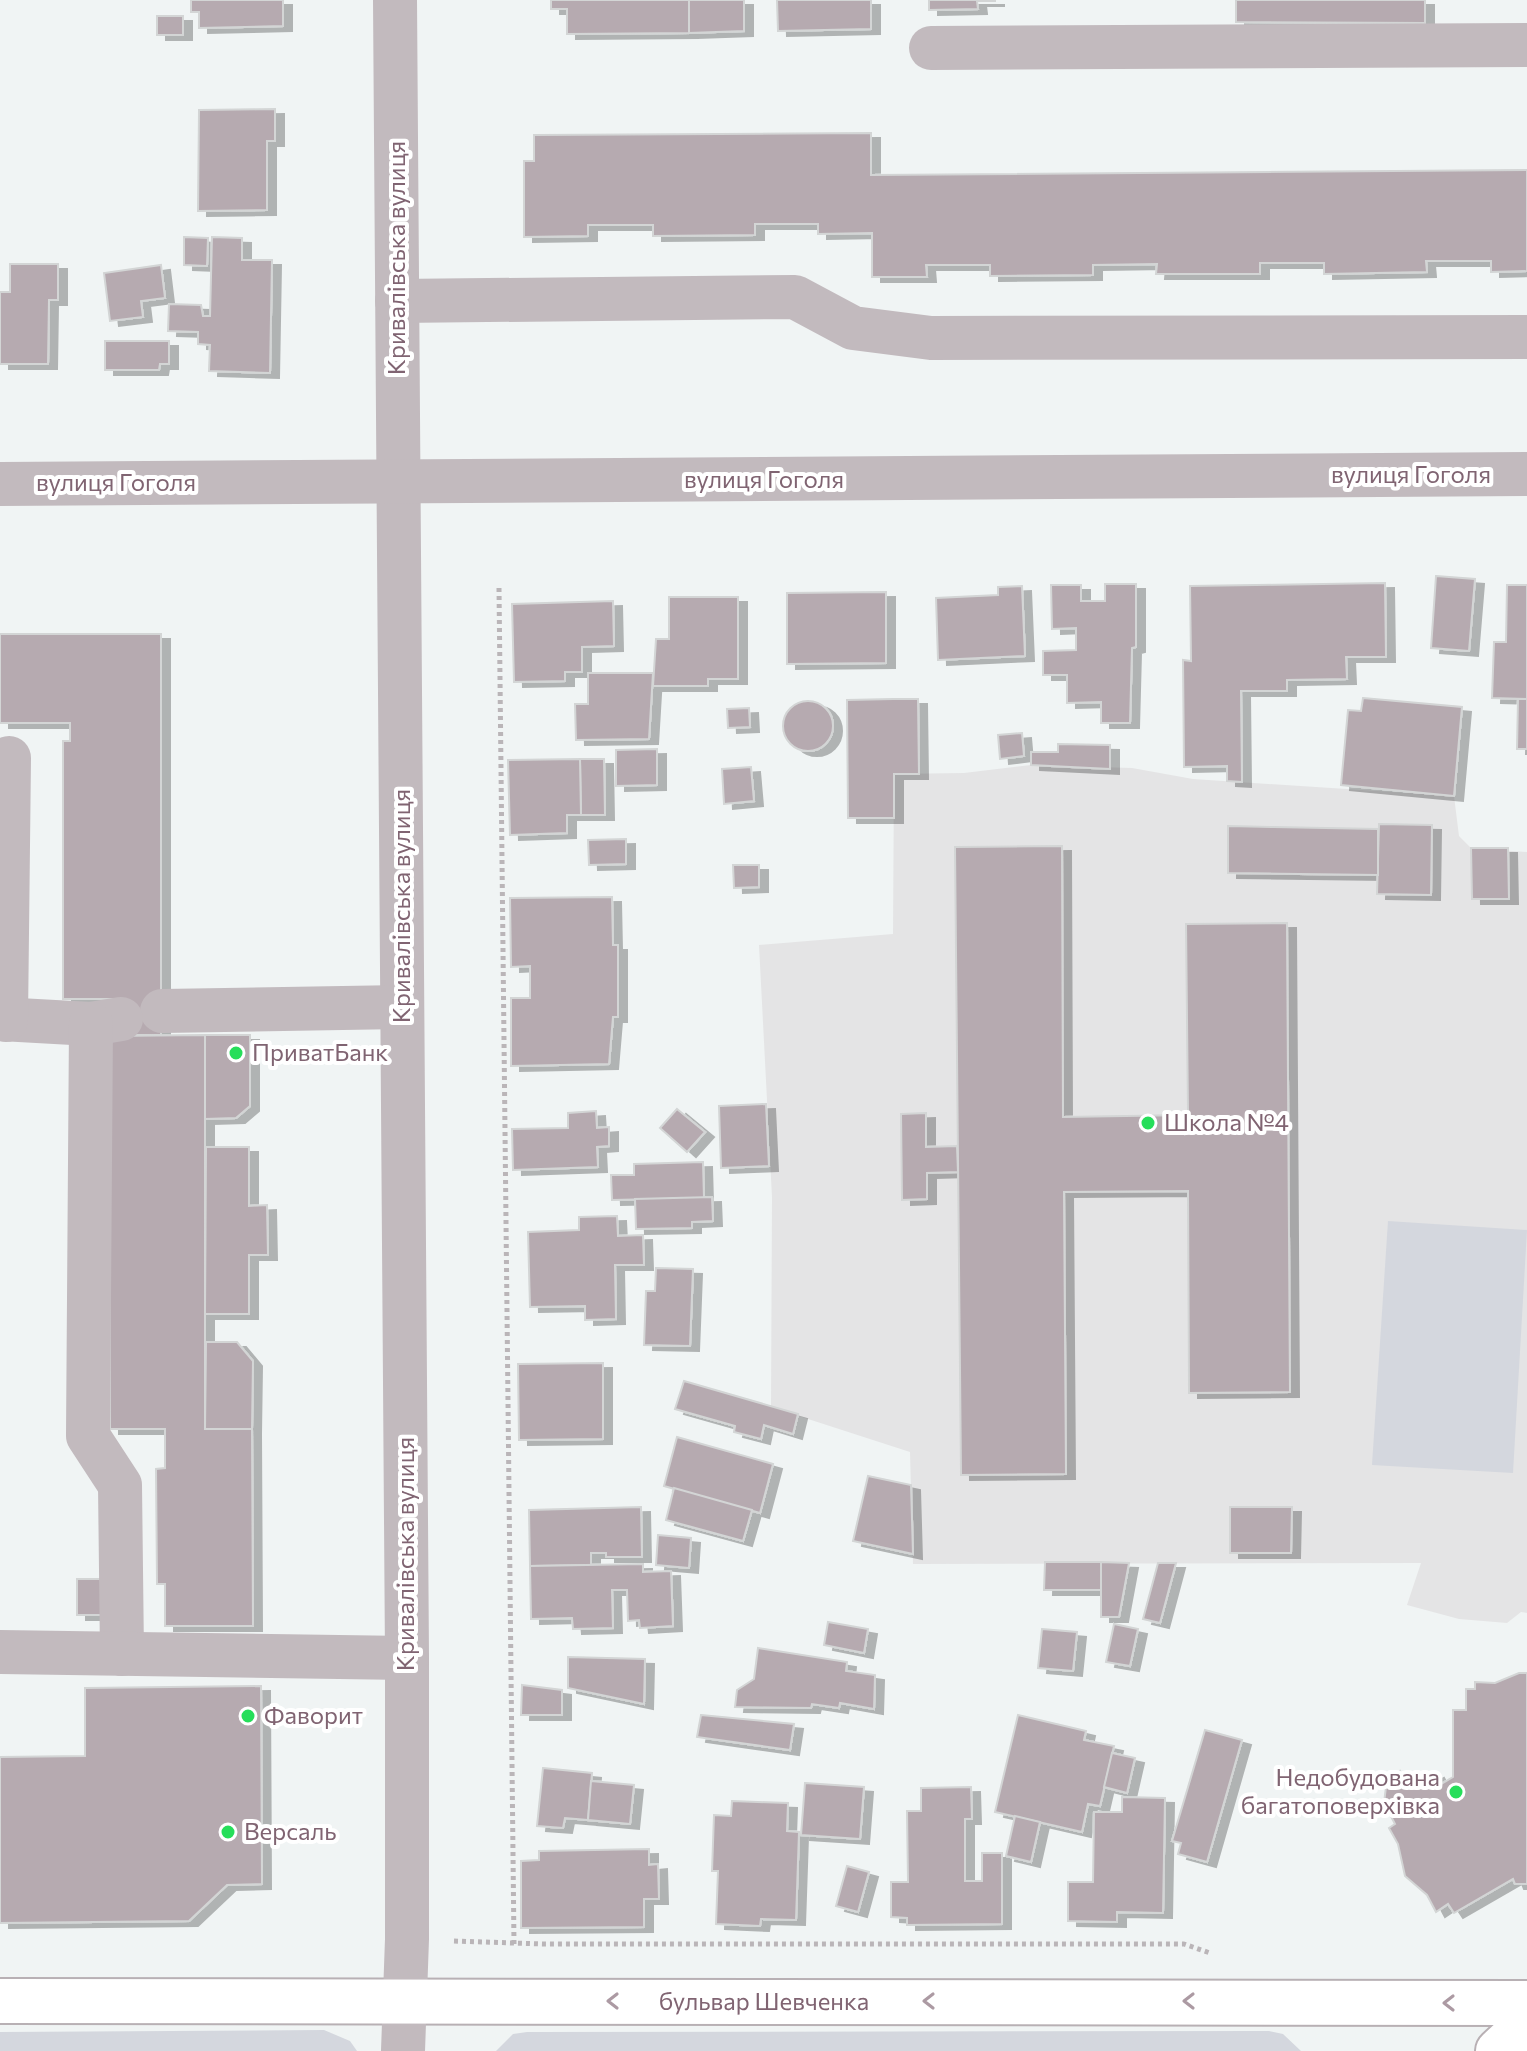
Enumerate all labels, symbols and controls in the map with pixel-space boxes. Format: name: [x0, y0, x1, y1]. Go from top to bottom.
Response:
street label: Кривалівська вулиця: [381, 141, 410, 375]
street label: вулиця Гоголя: [1331, 459, 1491, 488]
street label: вулиця Гоголя: [684, 464, 844, 493]
street label: вулиця Гоголя: [36, 467, 196, 496]
street label: Кривалівська вулиця: [386, 789, 415, 1023]
place label: ПриватБанк: [252, 1037, 388, 1066]
marker: ПриватБанк: [227, 1044, 245, 1062]
place label: Школа №4: [1164, 1107, 1289, 1136]
marker: Школа №4: [1139, 1114, 1157, 1132]
street label: Кривалівська вулиця: [390, 1437, 419, 1671]
place label: Фаворит: [264, 1700, 363, 1729]
marker: Фаворит: [239, 1707, 257, 1725]
place label: Недобудована багатоповерхівка: [1241, 1762, 1440, 1819]
marker: Недобудована багатоповерхівка: [1447, 1783, 1465, 1801]
place label: Версаль: [244, 1816, 337, 1845]
marker: Версаль: [219, 1823, 237, 1841]
street label: бульвар Шевченка: [659, 1986, 869, 2015]
one-way arrow: [606, 1992, 619, 2010]
one-way arrow: [922, 1992, 935, 2010]
one-way arrow: [1182, 1992, 1195, 2010]
one-way arrow: [1442, 1994, 1455, 2012]

